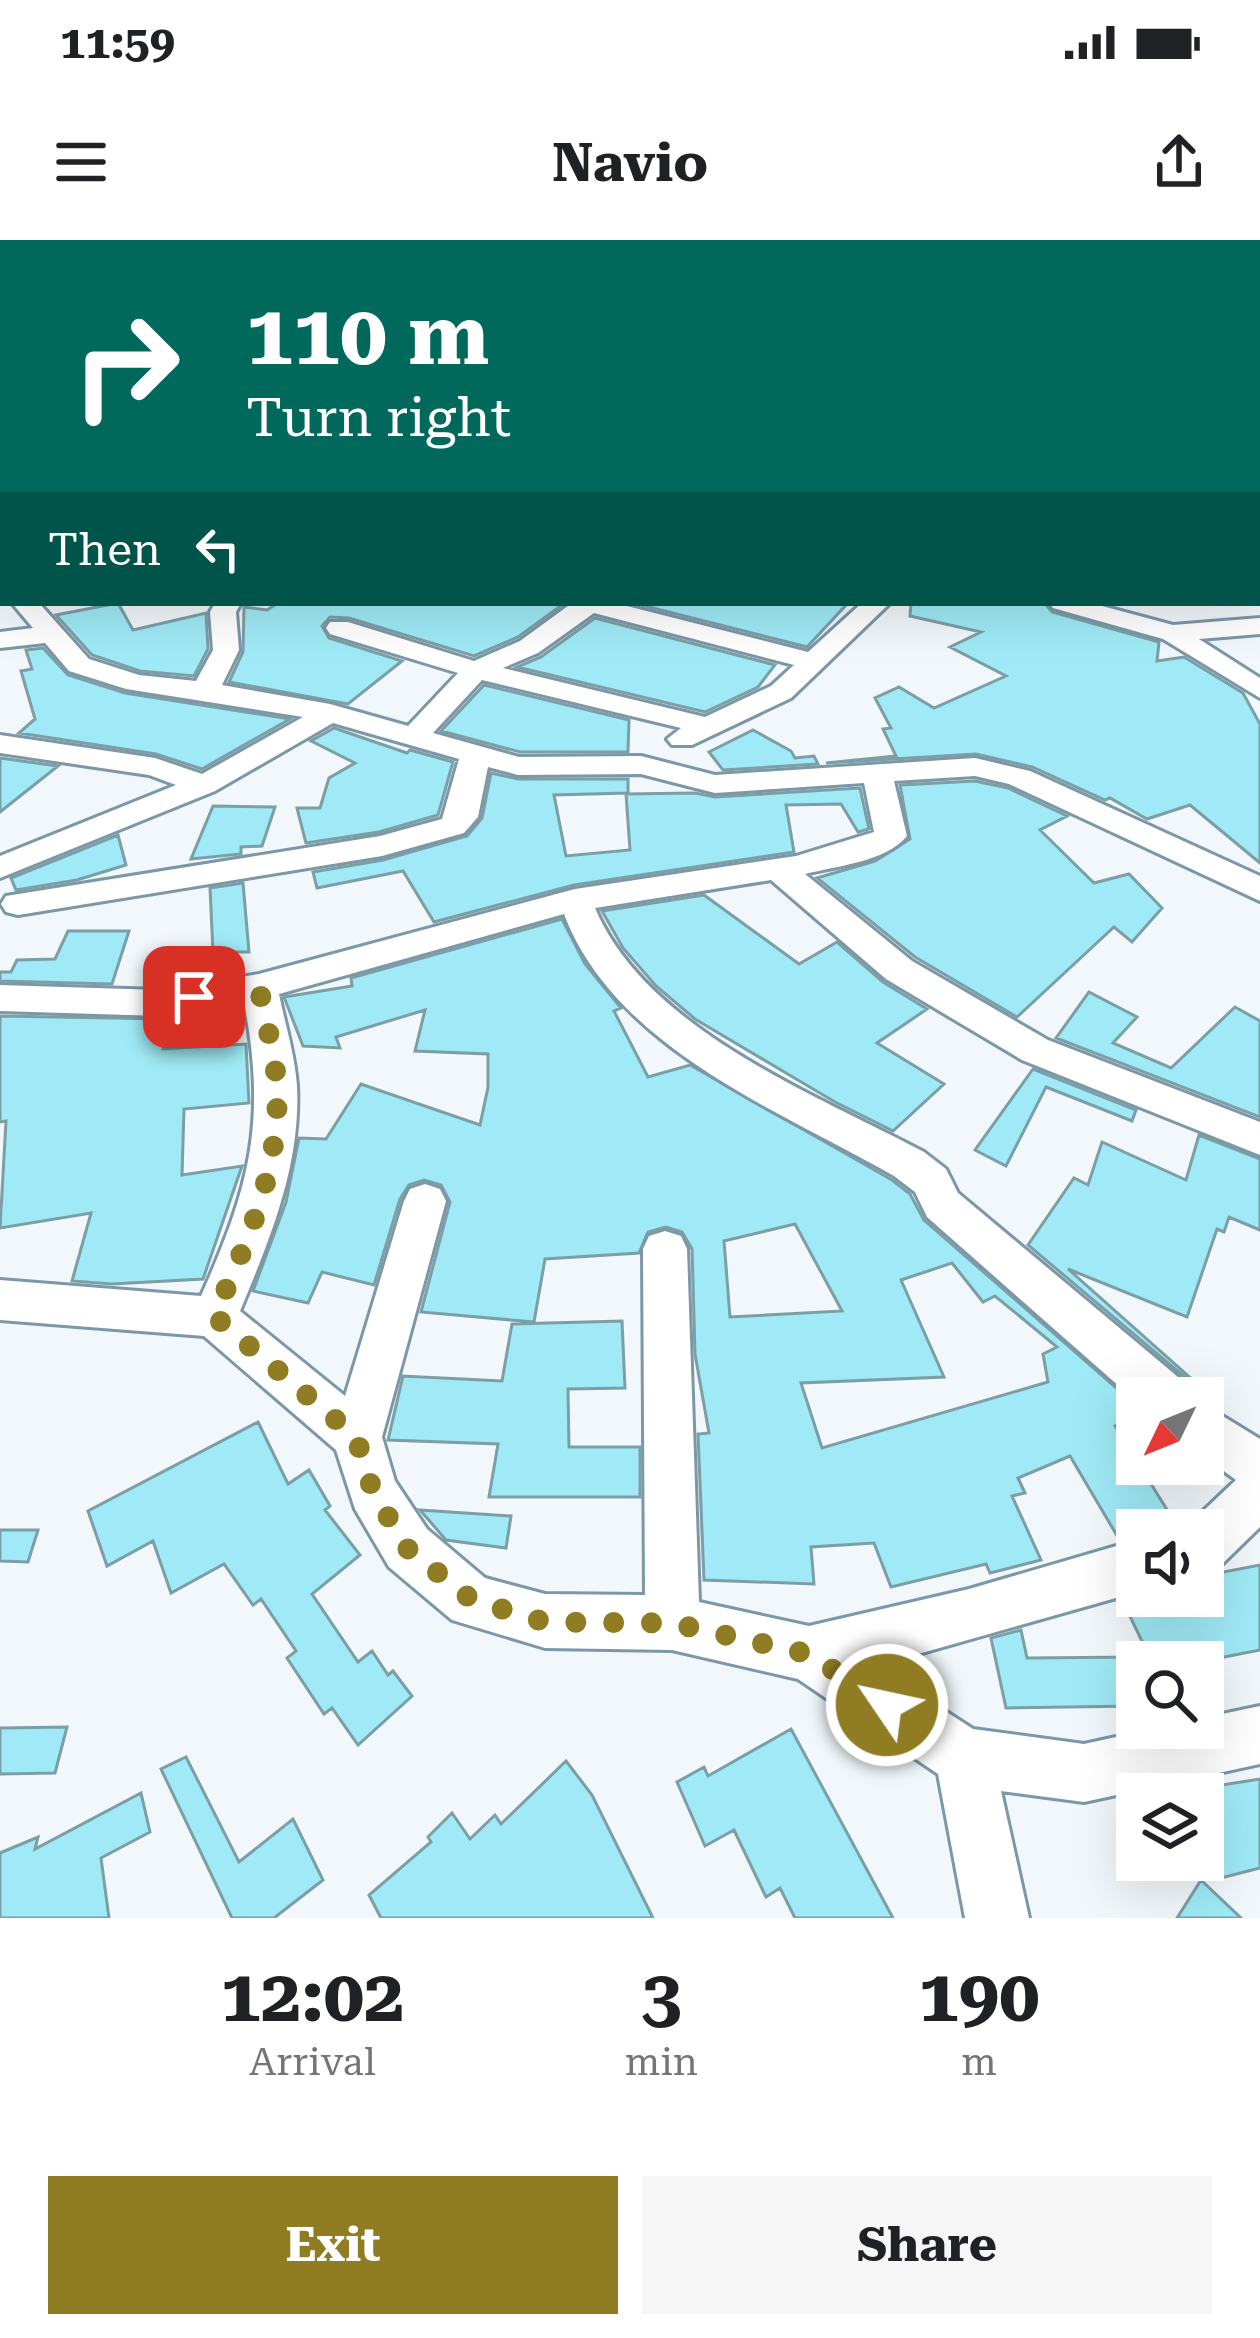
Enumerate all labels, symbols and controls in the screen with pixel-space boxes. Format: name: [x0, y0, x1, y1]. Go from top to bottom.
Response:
text: 11:59: [60, 16, 175, 69]
icon: menu: [48, 129, 114, 195]
icon: share: [1146, 129, 1212, 195]
text: Navio: [552, 131, 708, 194]
text: 110 m: [246, 286, 489, 384]
icon: right: [48, 288, 204, 444]
text: Turn right: [246, 386, 511, 449]
icon: left: [185, 516, 251, 582]
text: Then: [48, 523, 161, 576]
pin: [143, 946, 245, 1048]
icon: arrive: [161, 964, 227, 1030]
north arrow: [1116, 1377, 1224, 1485]
map controls: [1116, 1377, 1224, 1881]
button: sound: [1116, 1509, 1224, 1617]
button: search: [1116, 1641, 1224, 1749]
position arrow: [824, 1642, 950, 1768]
button: layers: [1116, 1773, 1224, 1881]
text: 12:02: [221, 1954, 404, 2039]
text: 3: [641, 1954, 682, 2039]
text: 190: [919, 1954, 1039, 2039]
text: Arrival: [249, 2039, 376, 2085]
text: min: [625, 2039, 698, 2085]
text: m: [961, 2039, 997, 2085]
button: Exit: [48, 2176, 618, 2314]
button: Share: [642, 2176, 1212, 2314]

